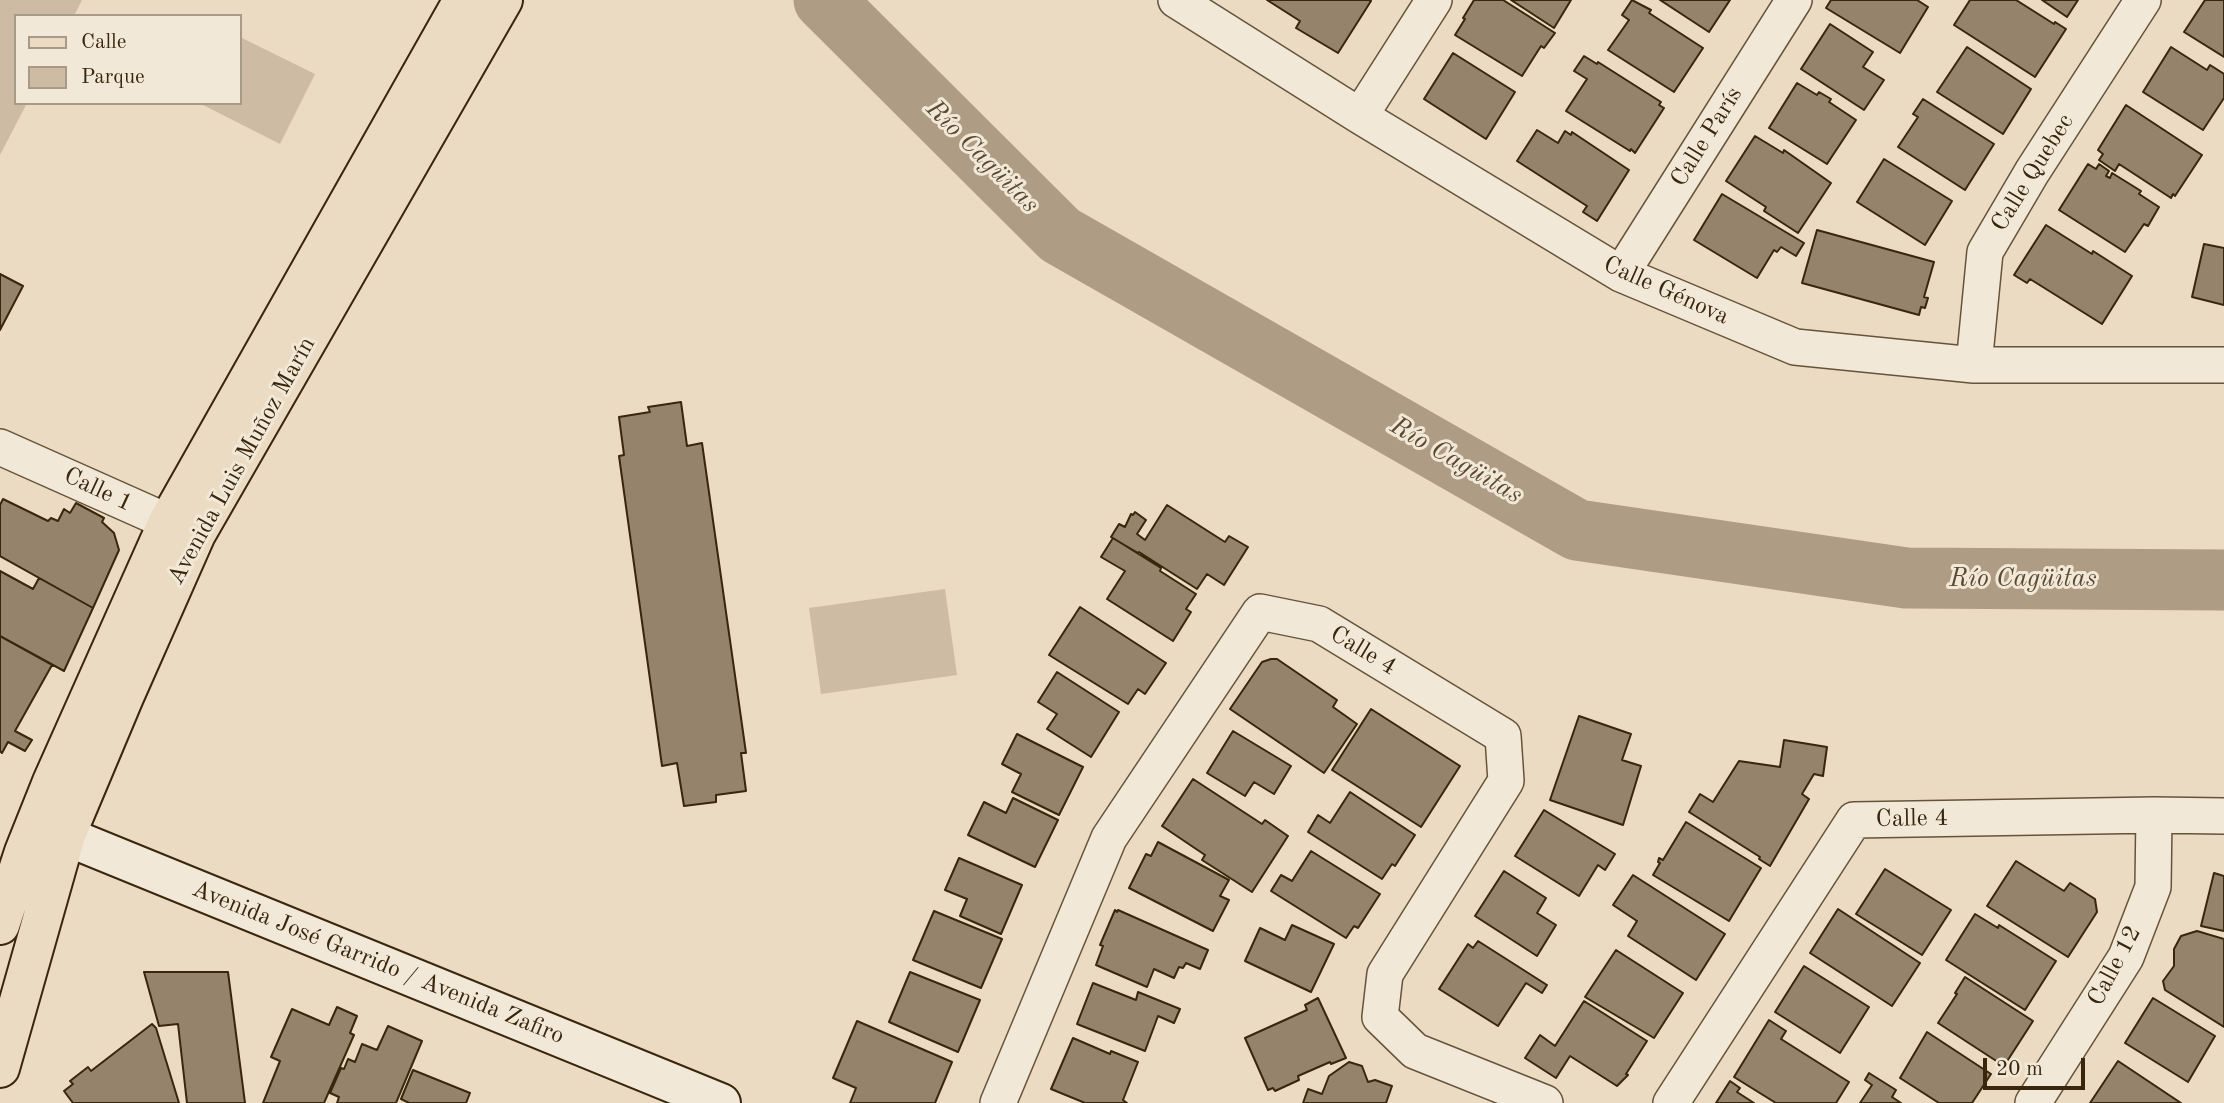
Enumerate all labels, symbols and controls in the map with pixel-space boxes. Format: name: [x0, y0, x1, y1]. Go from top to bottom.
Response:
legend: [14, 14, 242, 105]
text: Calle: [81, 32, 126, 53]
text: Parque: [81, 67, 145, 88]
street label: Calle París: [1665, 82, 1749, 192]
water label: Río Cagüitas: [919, 94, 1045, 220]
street label: Calle Quebec: [1986, 109, 2080, 237]
street label: Calle Génova: [1599, 250, 1733, 332]
street label: Avenida Luis Muñoz Marín: [162, 332, 322, 590]
water label: Río Cagüitas: [1384, 411, 1528, 511]
street label: Calle 1: [59, 462, 137, 518]
water label: Río Cagüitas: [1949, 563, 2097, 595]
street label: Calle 4: [1324, 620, 1402, 682]
street label: Calle 4: [1875, 804, 1949, 834]
street label: Avenida José Garrido / Avenida Zafiro: [188, 875, 568, 1051]
street label: Calle 12: [2082, 921, 2148, 1011]
scale bar: [1986, 1044, 2088, 1088]
text: 20 m: [1996, 1059, 2043, 1080]

